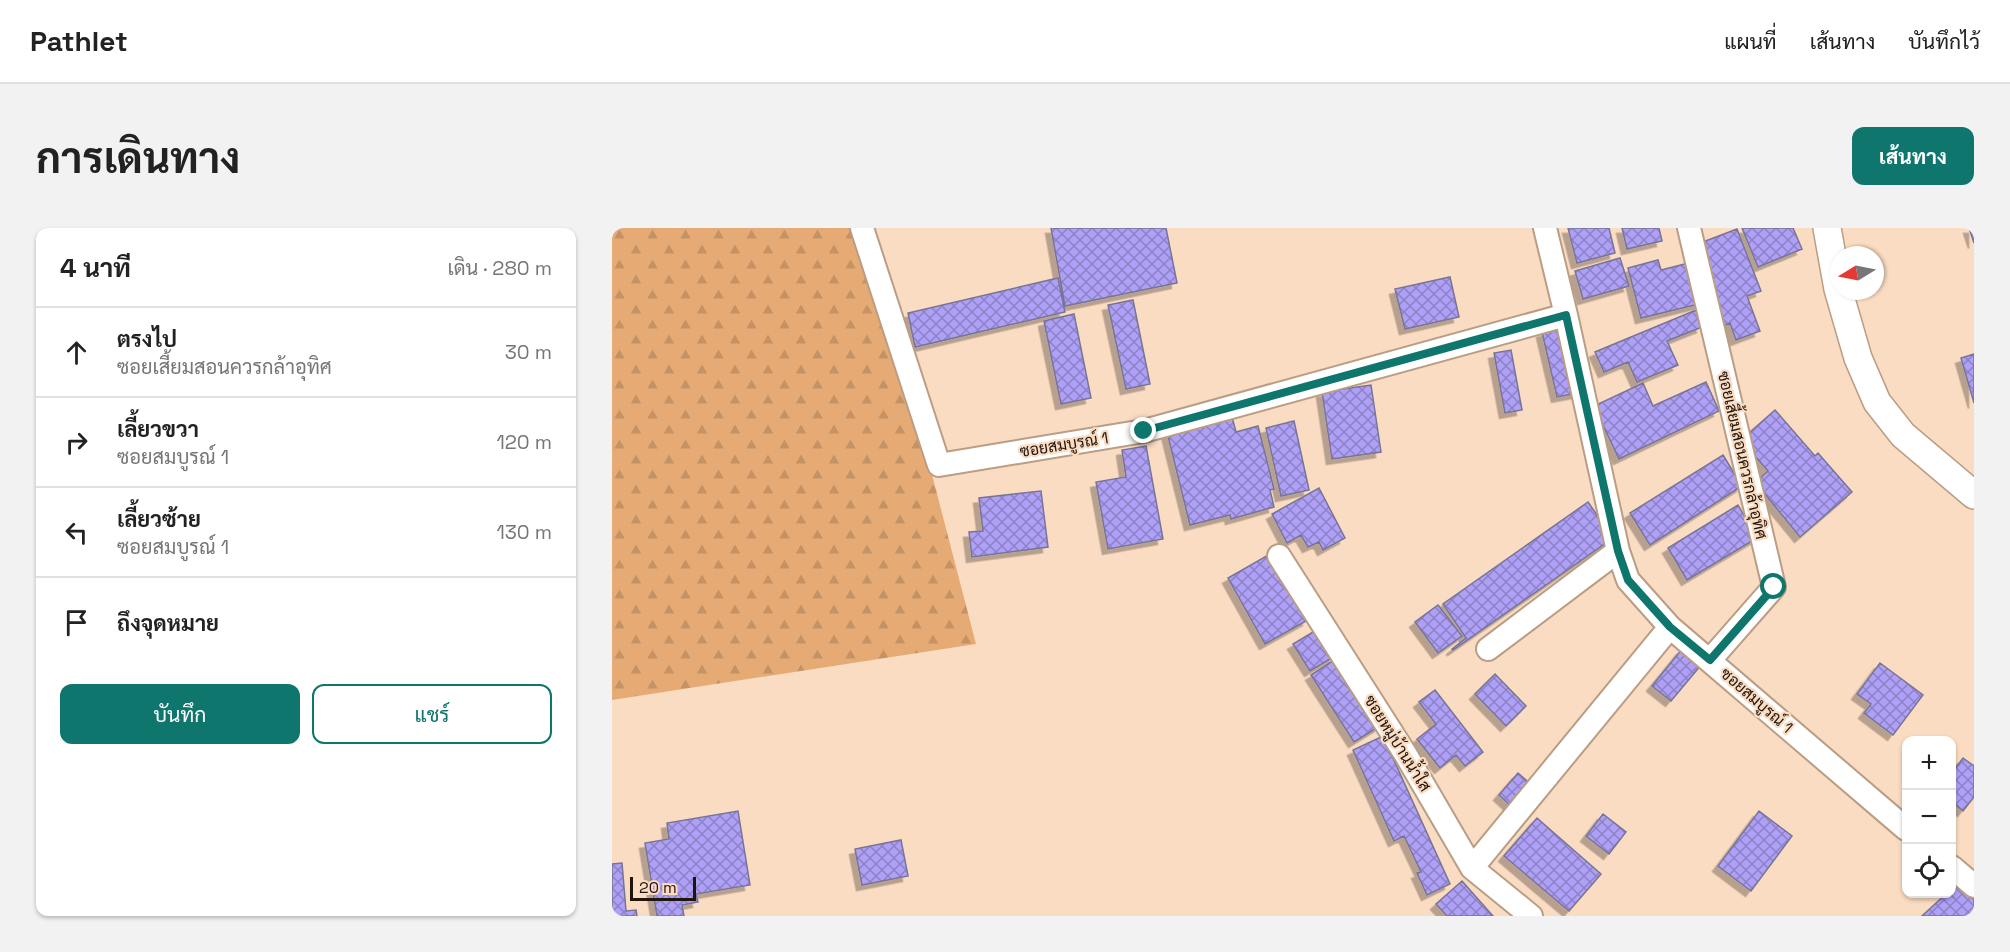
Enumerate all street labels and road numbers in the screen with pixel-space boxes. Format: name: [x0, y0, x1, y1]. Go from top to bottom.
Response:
street label: ซอยเสี้ยมสอนควรกล้าอุทิศ: [1712, 368, 1776, 541]
street label: ซอยสมบูรณ์ 1: [1018, 425, 1110, 463]
street label: ซอยสมบูรณ์ 1: [1715, 662, 1799, 738]
street label: ซอยหมู่บ้านน้ำใส: [1359, 689, 1439, 796]

